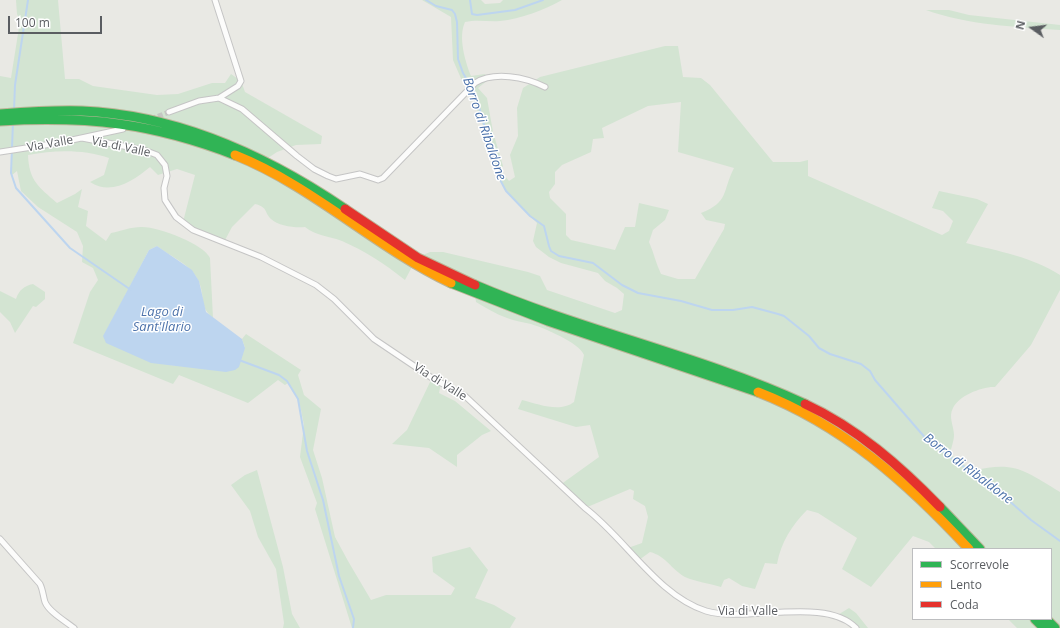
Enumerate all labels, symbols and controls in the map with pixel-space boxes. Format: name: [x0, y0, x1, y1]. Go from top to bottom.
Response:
scale bar: [10, 8, 104, 34]
north arrow: [1012, 8, 1052, 48]
text: 100 m: [15, 14, 50, 31]
text: N: [1012, 19, 1028, 31]
water label: Borro di Ribaldone: [459, 75, 509, 183]
street label: Via Valle: [26, 133, 74, 155]
street label: Via di Valle: [90, 134, 152, 160]
water label: Lago di Sant'Ilario: [133, 304, 191, 335]
street label: Via di Valle: [411, 360, 469, 404]
water label: Borro di Ribaldone: [920, 430, 1016, 508]
legend: [912, 548, 1052, 620]
text: Scorrevole: [950, 556, 1009, 573]
text: Lento: [950, 576, 982, 593]
text: Coda: [950, 596, 979, 613]
street label: Via di Valle: [718, 605, 778, 619]

